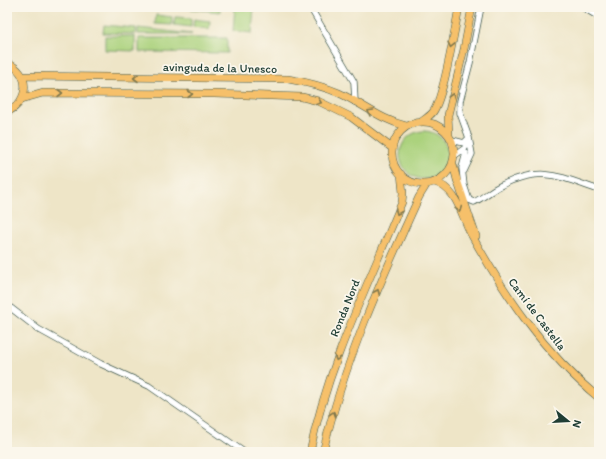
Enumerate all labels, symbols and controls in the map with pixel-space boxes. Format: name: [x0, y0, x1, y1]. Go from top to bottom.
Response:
one-way arrow: [448, 42, 456, 48]
street label: avinguda de la Unesco: [163, 60, 277, 76]
one-way arrow: [133, 74, 139, 82]
one-way arrow: [57, 89, 63, 97]
one-way arrow: [187, 89, 193, 98]
one-way arrow: [447, 92, 456, 99]
one-way arrow: [316, 98, 323, 106]
one-way arrow: [367, 109, 374, 116]
one-way arrow: [455, 205, 463, 212]
one-way arrow: [394, 209, 402, 216]
street label: Camí de Castella: [505, 275, 569, 353]
street label: Ronda Nord: [327, 277, 363, 339]
one-way arrow: [372, 288, 380, 295]
one-way arrow: [333, 354, 342, 361]
north arrow: [548, 401, 588, 441]
one-way arrow: [328, 411, 337, 418]
text: N: [570, 418, 584, 429]

